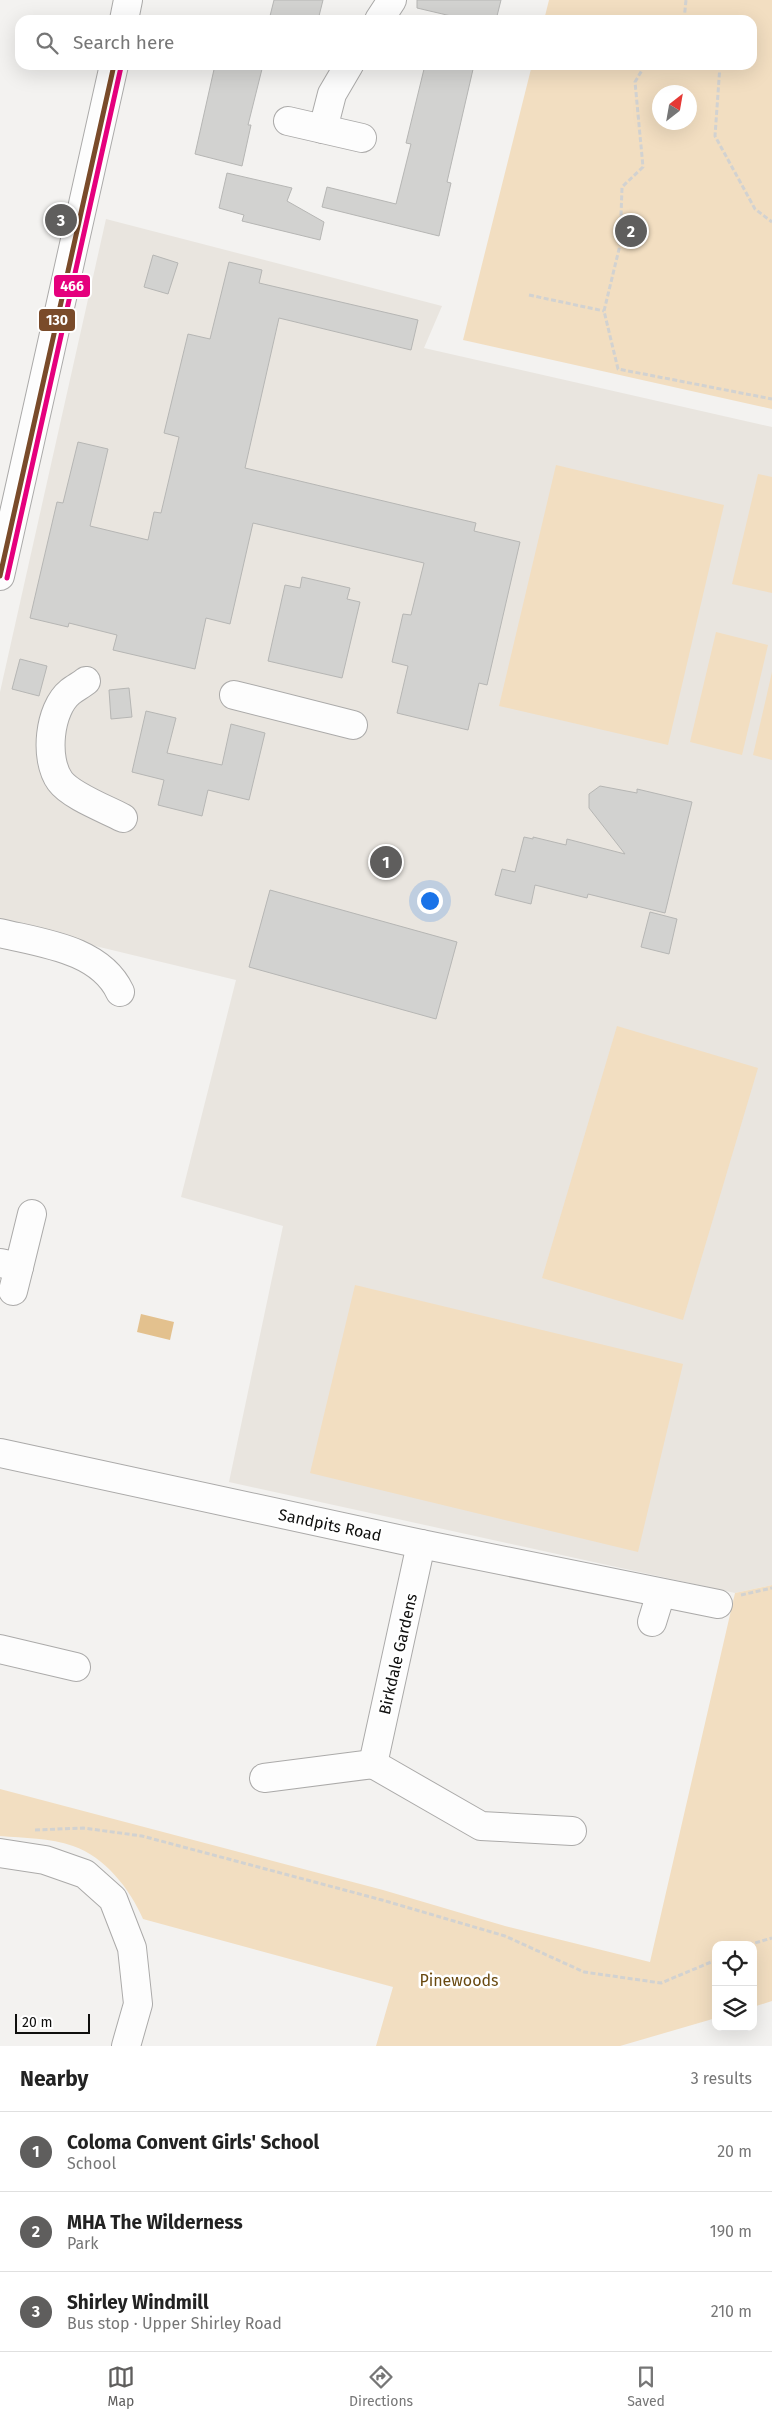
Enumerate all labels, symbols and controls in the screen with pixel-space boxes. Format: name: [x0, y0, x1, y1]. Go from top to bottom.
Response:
search box: [15, 15, 757, 70]
icon: search: [33, 29, 61, 57]
text: Search here: [73, 31, 174, 54]
north arrow: [652, 85, 697, 130]
pin: 3: [45, 201, 77, 239]
pin: 2: [615, 212, 647, 250]
line badge: 466: [53, 274, 91, 298]
text: 466: [60, 278, 84, 295]
line badge: 130: [38, 308, 76, 332]
text: 130: [46, 312, 68, 329]
pin: 1: [370, 843, 402, 881]
your location: [417, 888, 443, 914]
street label: Sandpits Road: [277, 1505, 383, 1545]
street label: Birkdale Gardens: [375, 1592, 421, 1716]
map controls: [712, 1941, 757, 2031]
button: locate: [712, 1941, 757, 1986]
park label: Pinewoods: [419, 1971, 499, 1990]
button: layers: [712, 1986, 757, 2031]
scale bar: [15, 2011, 90, 2034]
text: 20 m: [22, 2014, 52, 2031]
text: Nearby: [20, 2066, 88, 2092]
text: 3 results: [691, 2069, 752, 2088]
text: Coloma Convent Girls' School: [67, 2131, 319, 2154]
text: 1: [32, 2142, 40, 2161]
text: 20 m: [717, 2142, 752, 2161]
text: School: [67, 2154, 116, 2173]
text: MHA The Wilderness: [67, 2211, 243, 2234]
text: 2: [32, 2222, 40, 2241]
text: 190 m: [710, 2222, 752, 2241]
text: Park: [67, 2234, 99, 2253]
text: Shirley Windmill: [67, 2291, 209, 2314]
text: 3: [32, 2302, 40, 2321]
text: 210 m: [711, 2302, 752, 2321]
text: Bus stop · Upper Shirley Road: [67, 2314, 282, 2333]
tab: Map: [107, 2363, 135, 2410]
tab: Directions: [349, 2363, 413, 2410]
tab: Saved: [627, 2363, 665, 2410]

